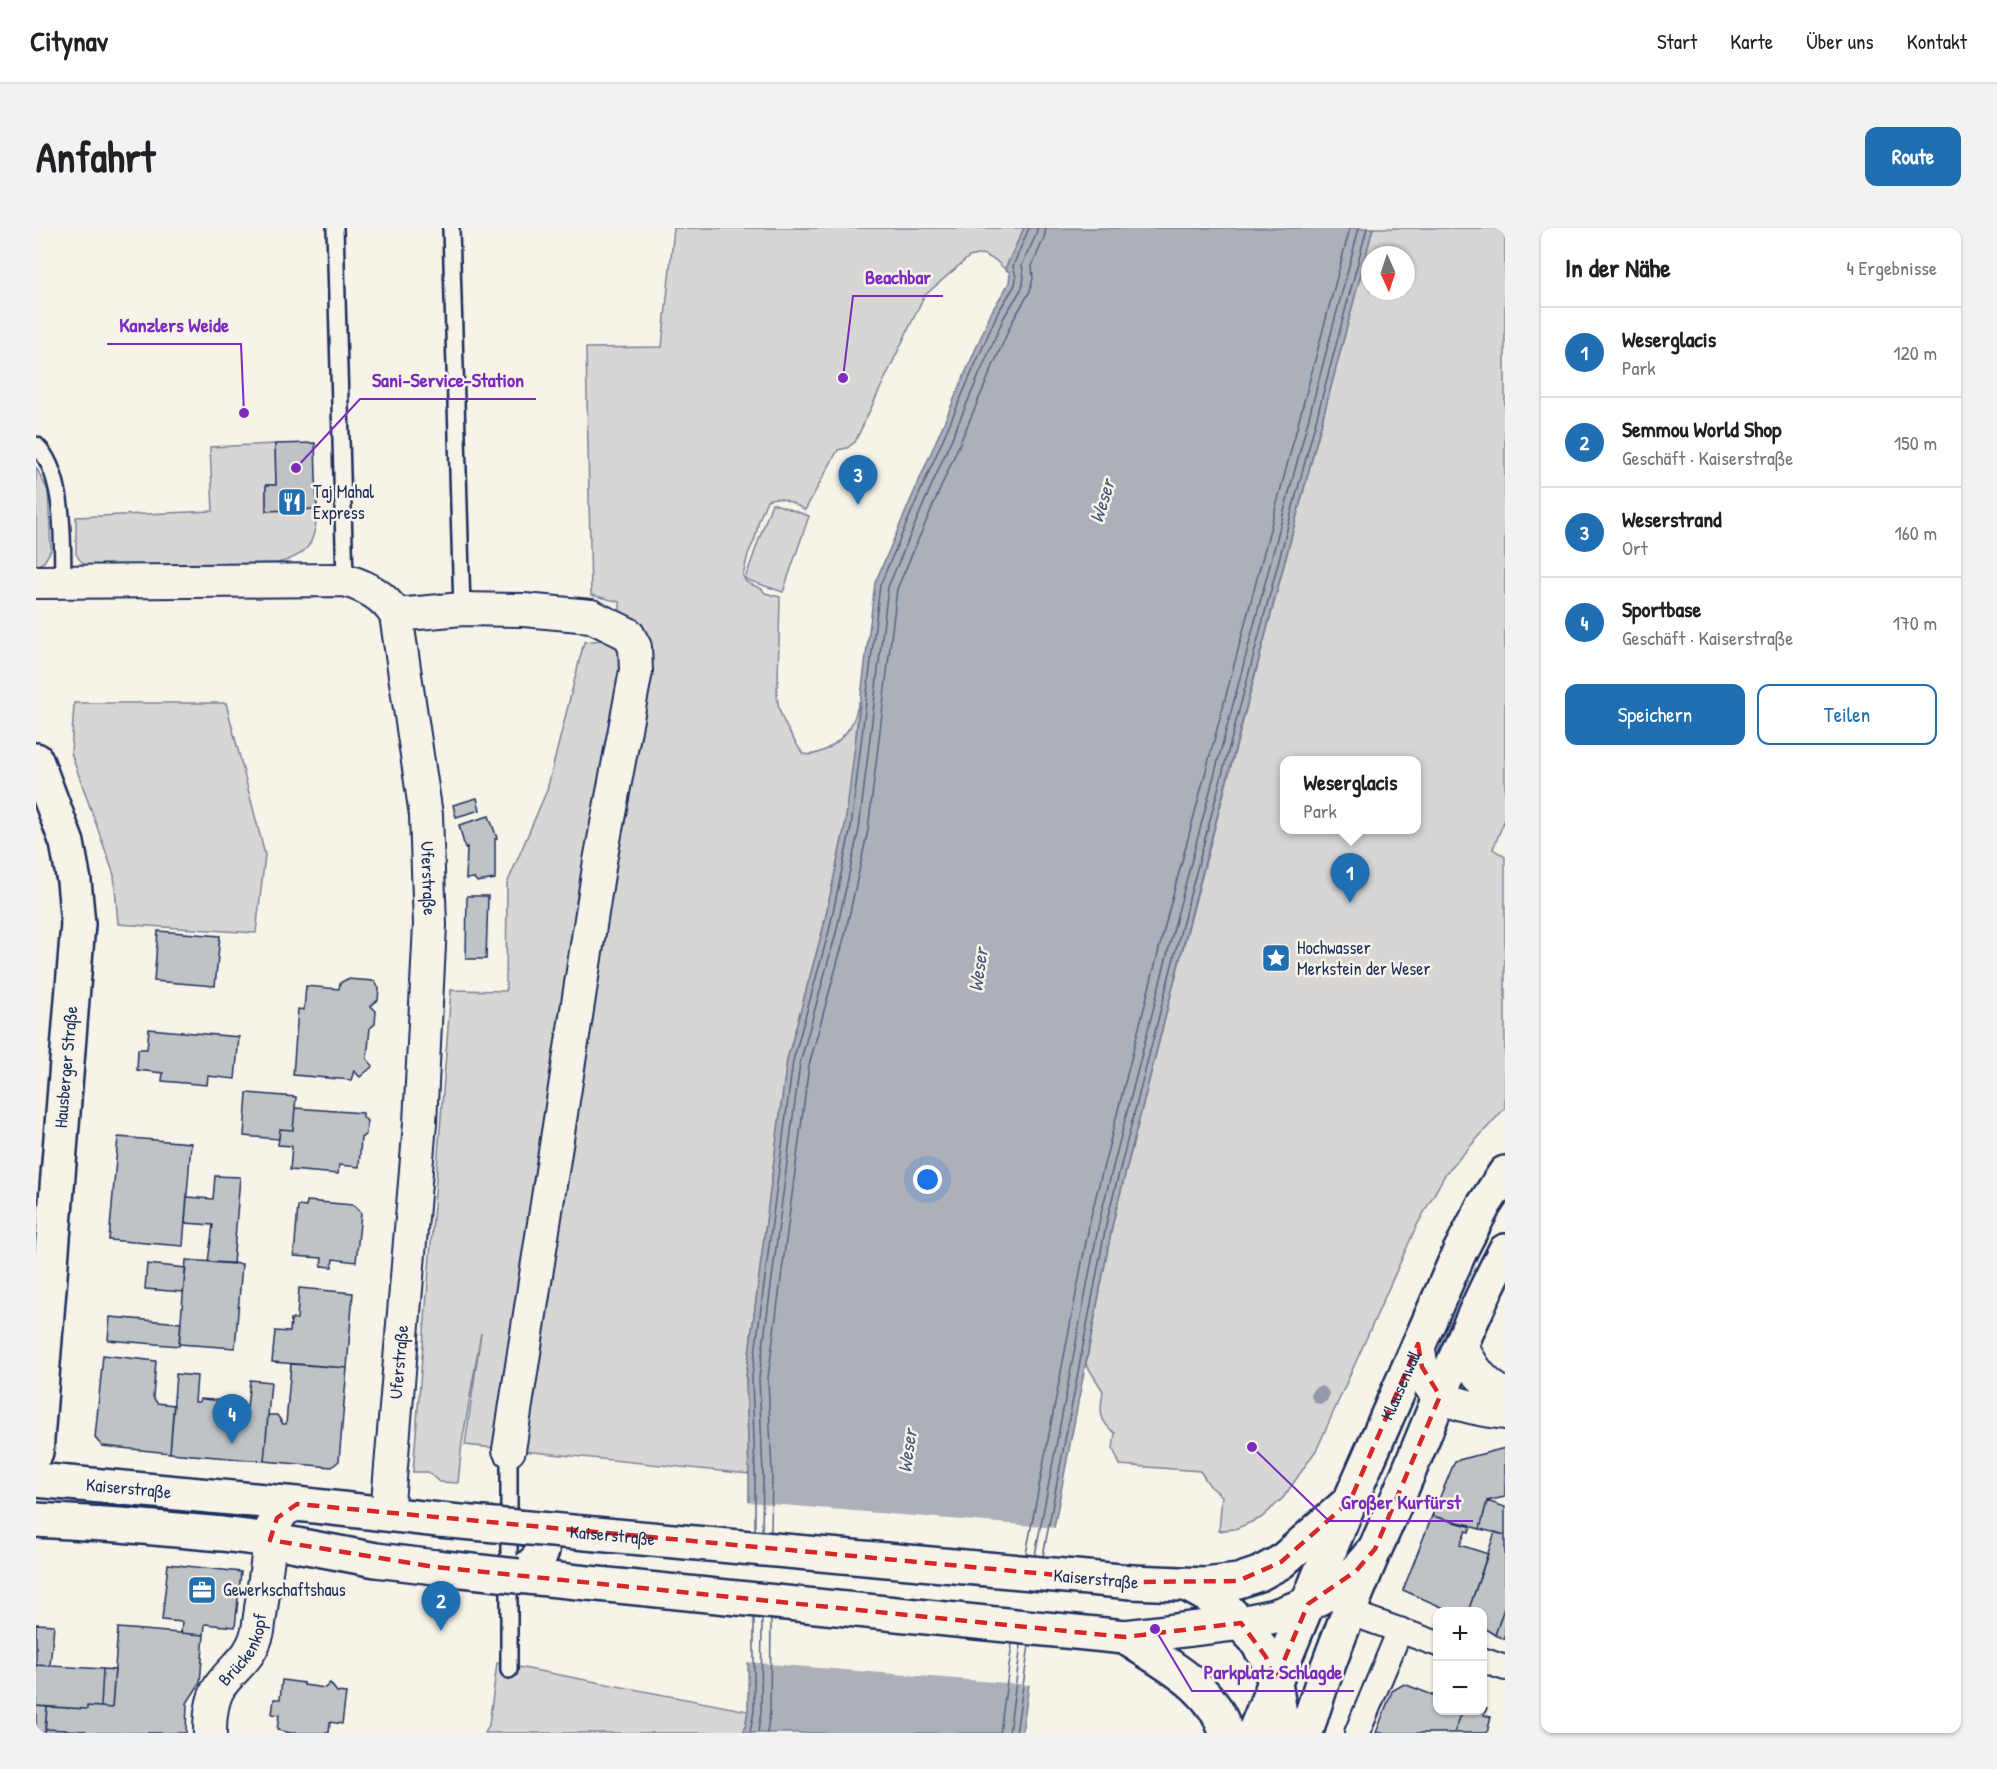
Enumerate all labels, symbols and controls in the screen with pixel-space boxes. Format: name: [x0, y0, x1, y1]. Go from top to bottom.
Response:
text: Citynav: [30, 22, 108, 60]
text: Start: [1657, 27, 1697, 56]
text: Karte: [1730, 27, 1773, 56]
text: Über uns: [1806, 27, 1874, 56]
text: Kontakt: [1907, 27, 1967, 56]
button: Route: [1865, 127, 1961, 186]
text: Anfahrt: [36, 128, 155, 185]
north arrow: [1361, 246, 1415, 300]
text: In der Nähe: [1565, 250, 1671, 285]
text: 4 Ergebnisse: [1846, 254, 1937, 281]
callout: Beachbar: [853, 258, 943, 296]
text: Beachbar: [865, 263, 931, 290]
callout: Kanzlers Weide: [107, 306, 241, 344]
text: Kanzlers Weide: [119, 311, 229, 338]
text: Weserglacis: [1622, 324, 1716, 354]
text: 1: [1581, 339, 1588, 366]
text: 120 m: [1893, 339, 1937, 366]
text: Park: [1622, 354, 1655, 381]
callout: Sani-Service-Station: [360, 361, 536, 399]
text: Sani-Service-Station: [372, 366, 524, 393]
text: Semmou World Shop: [1622, 414, 1782, 444]
text: 2: [1580, 429, 1589, 456]
text: 150 m: [1894, 429, 1937, 456]
text: Geschäft · Kaiserstraße: [1622, 444, 1793, 471]
pin: 3: [838, 456, 878, 505]
water label: Weser: [1082, 474, 1121, 526]
place label: Taj Mahal Express: [313, 479, 374, 525]
restaurant icon: Taj Mahal Express: [276, 486, 308, 518]
text: Weserstrand: [1622, 504, 1722, 534]
text: 3: [1580, 519, 1589, 546]
text: 160 m: [1895, 519, 1937, 546]
text: Ort: [1622, 534, 1648, 561]
text: Sportbase: [1622, 594, 1701, 624]
text: 4: [1581, 609, 1588, 636]
text: 170 m: [1893, 609, 1937, 636]
text: Geschäft · Kaiserstraße: [1622, 624, 1793, 651]
button: Speichern: [1565, 684, 1745, 745]
button: Teilen: [1757, 684, 1937, 745]
popup: [1280, 756, 1421, 834]
text: Weserglacis: [1303, 767, 1398, 797]
text: Park: [1303, 797, 1337, 824]
street label: Uferstraße: [415, 841, 443, 916]
pin: 1: [1330, 854, 1370, 903]
place label: Hochwasser Merkstein der Weser: [1297, 935, 1430, 981]
place icon: Hochwasser Merkstein der Weser: [1260, 942, 1292, 974]
water label: Weser: [961, 944, 994, 993]
street label: Hausberger Straße: [48, 1005, 83, 1129]
your location: [913, 1165, 942, 1194]
street label: Uferstraße: [383, 1324, 414, 1400]
street label: Klausenwall: [1374, 1346, 1427, 1424]
pin: 4: [212, 1394, 252, 1444]
water label: Weser: [890, 1425, 923, 1474]
street label: Kaiserstraße: [85, 1472, 172, 1504]
callout: Großer Kurfürst: [1329, 1483, 1473, 1521]
text: Großer Kurfürst: [1341, 1488, 1462, 1516]
street label: Kaiserstraße: [569, 1519, 656, 1551]
street label: Kaiserstraße: [1052, 1562, 1140, 1595]
office icon: Gewerkschaftshaus: [186, 1574, 218, 1606]
place label: Gewerkschaftshaus: [223, 1577, 346, 1602]
pin: 2: [422, 1582, 460, 1631]
map controls: [1433, 1607, 1487, 1715]
button: +: [1433, 1607, 1487, 1661]
street label: Brückenkopf: [212, 1611, 272, 1691]
callout: Parkplatz Schlagde: [1192, 1653, 1354, 1691]
text: Parkplatz Schlagde: [1204, 1658, 1342, 1686]
button: −: [1433, 1661, 1487, 1715]

